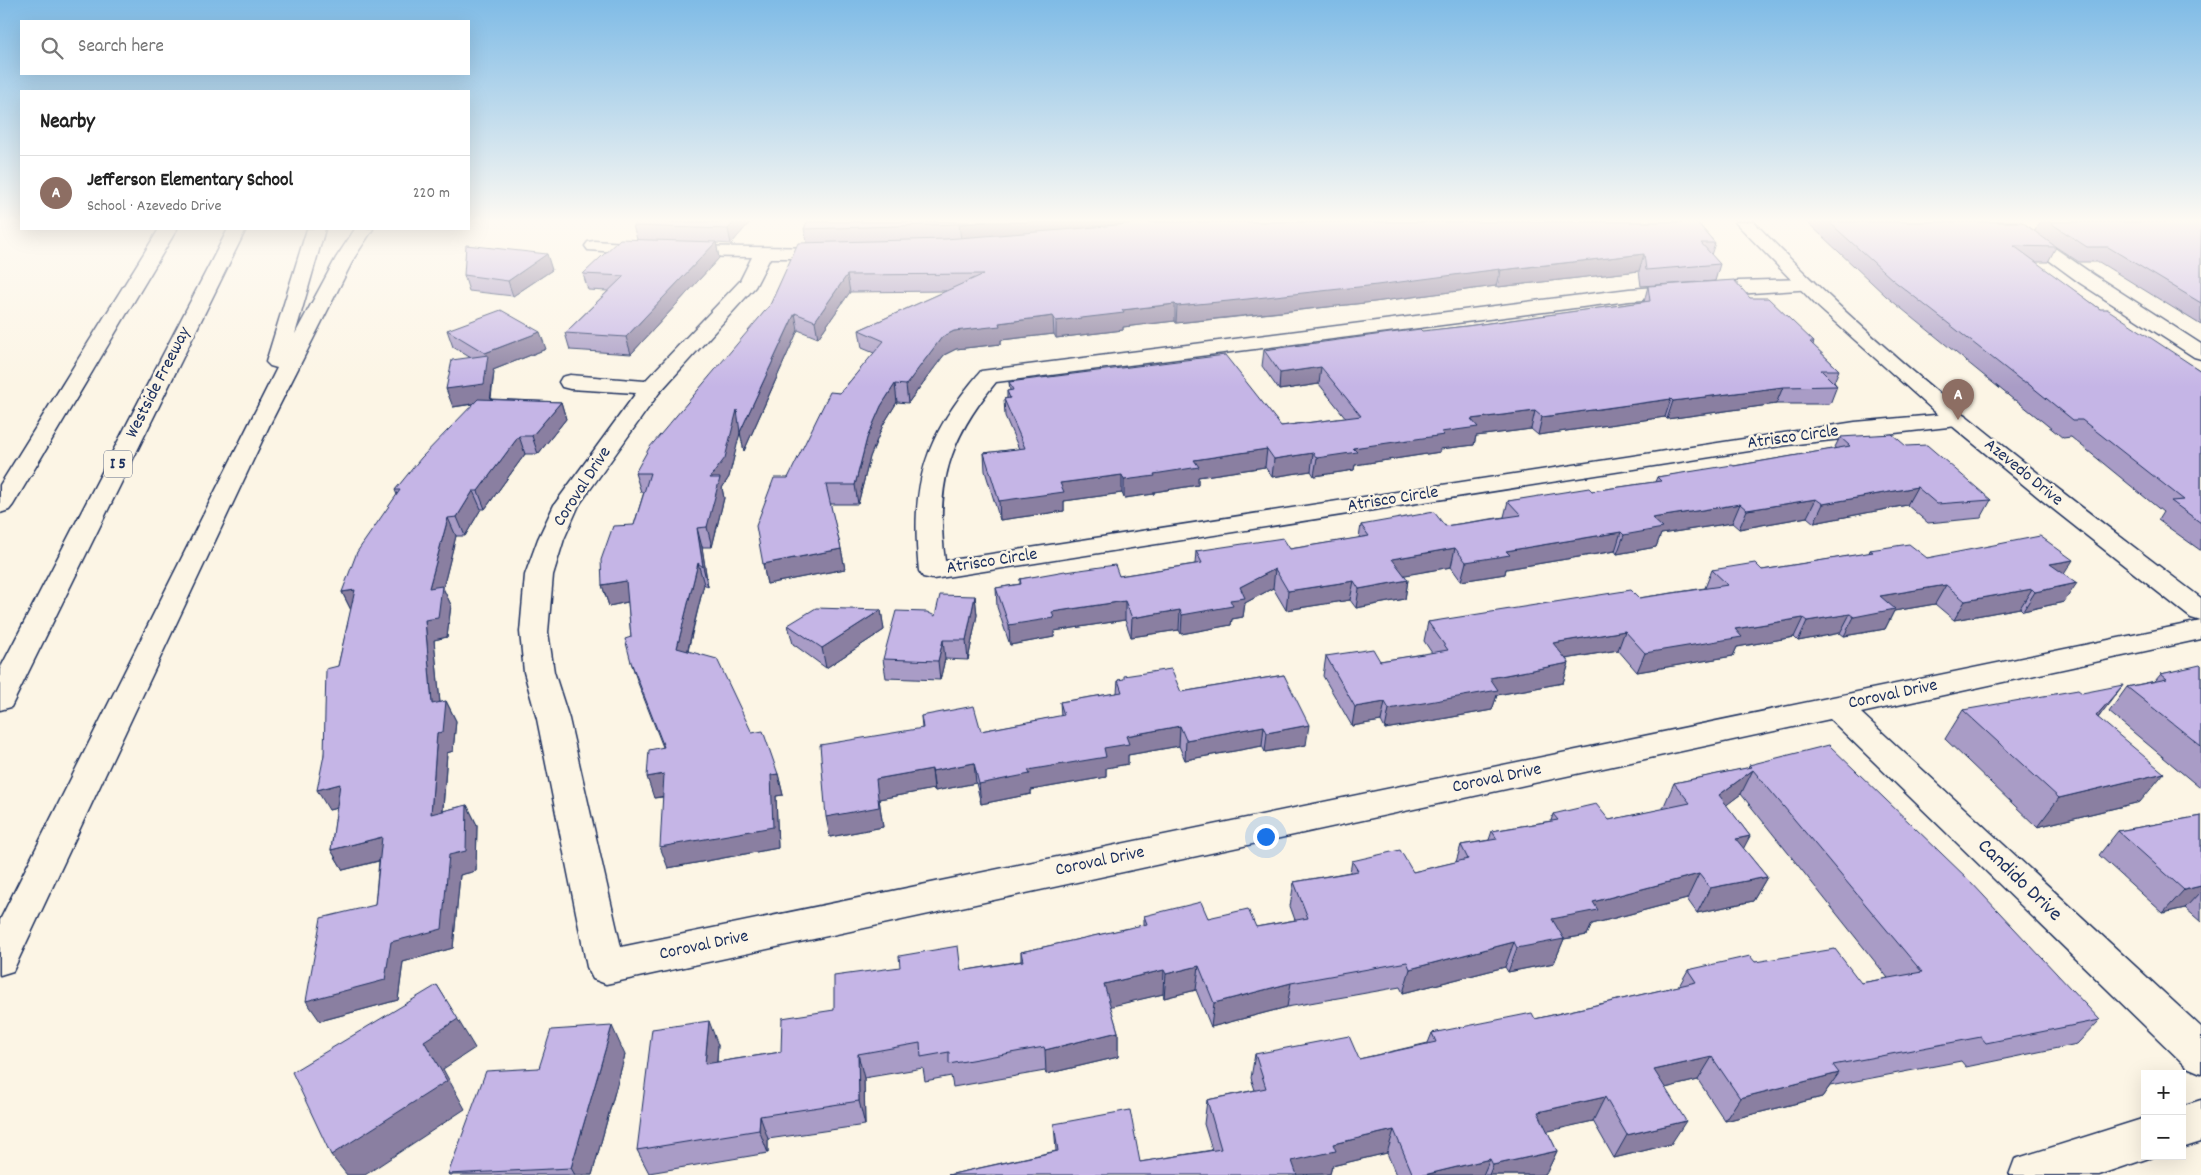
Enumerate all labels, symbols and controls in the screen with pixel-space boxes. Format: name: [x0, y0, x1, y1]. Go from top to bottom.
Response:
search box: [20, 20, 470, 75]
icon: search: [38, 34, 66, 62]
text: Search here: [78, 34, 164, 61]
text: Nearby: [40, 108, 95, 138]
text: Jefferson Elementary School: [87, 168, 293, 195]
text: A: [52, 182, 60, 205]
text: 220 m: [413, 182, 450, 205]
text: School · Azevedo Drive: [87, 195, 222, 218]
street label: Westside Freeway: [120, 322, 198, 443]
pin: A: [1942, 379, 1974, 420]
street label: Atrisco Circle: [1746, 419, 1840, 457]
street label: Azevedo Drive: [1978, 433, 2068, 513]
street label: Coroval Drive: [548, 442, 618, 532]
road number: I 5: [104, 450, 132, 478]
street label: Atrisco Circle: [1346, 480, 1440, 520]
street label: Atrisco Circle: [945, 542, 1039, 582]
street label: Coroval Drive: [1846, 673, 1940, 717]
street label: Coroval Drive: [1450, 757, 1544, 801]
your location: [1253, 824, 1279, 850]
street label: Candido Drive: [1970, 833, 2068, 929]
street label: Coroval Drive: [1053, 840, 1147, 884]
street label: Coroval Drive: [657, 924, 751, 968]
map controls: [2141, 1070, 2186, 1160]
button: +: [2141, 1070, 2186, 1115]
button: −: [2141, 1115, 2186, 1160]

